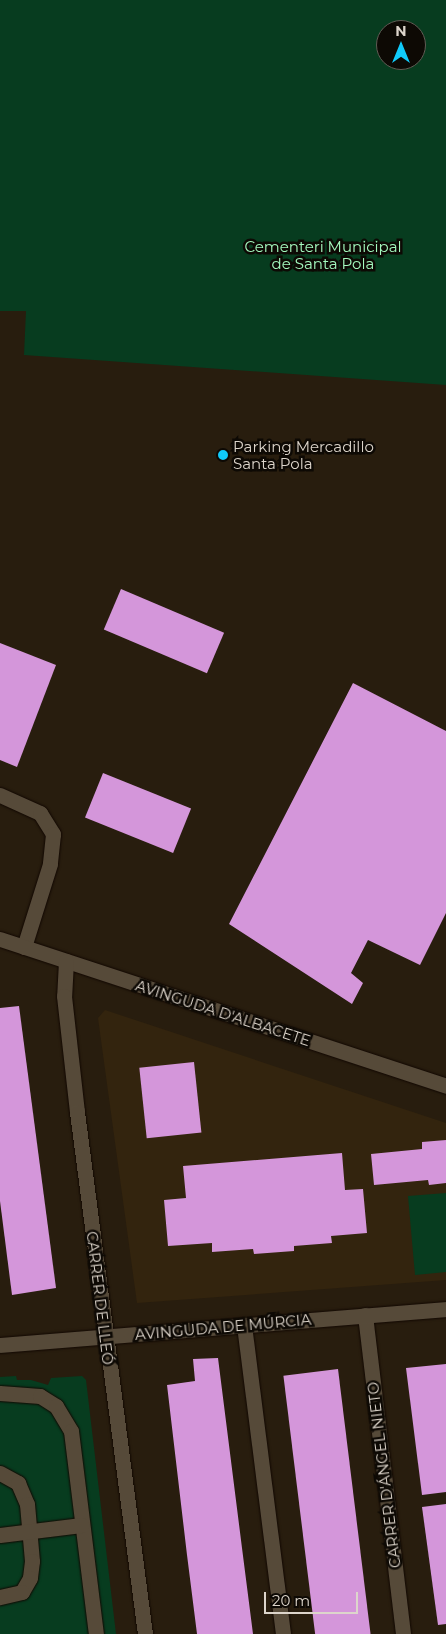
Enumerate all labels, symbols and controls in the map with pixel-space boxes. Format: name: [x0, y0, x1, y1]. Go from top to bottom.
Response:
north arrow: [376, 20, 426, 70]
text: N: [395, 22, 407, 40]
park label: Cementeri Municipal de Santa Pola: [244, 237, 402, 272]
place label: Parking Mercadillo Santa Pola: [233, 437, 374, 472]
marker: Parking Mercadillo Santa Pola: [217, 449, 229, 461]
street label: AVINGUDA D'ALBACETE: [133, 976, 313, 1050]
street label: CARRER DE LLEÓ: [83, 1230, 117, 1366]
street label: AVINGUDA DE MÚRCIA: [134, 1310, 312, 1344]
street label: CARRER D'ÁNGEL NIETO: [364, 1381, 404, 1569]
scale bar: [266, 1582, 360, 1614]
text: 20 m: [272, 1591, 310, 1610]

